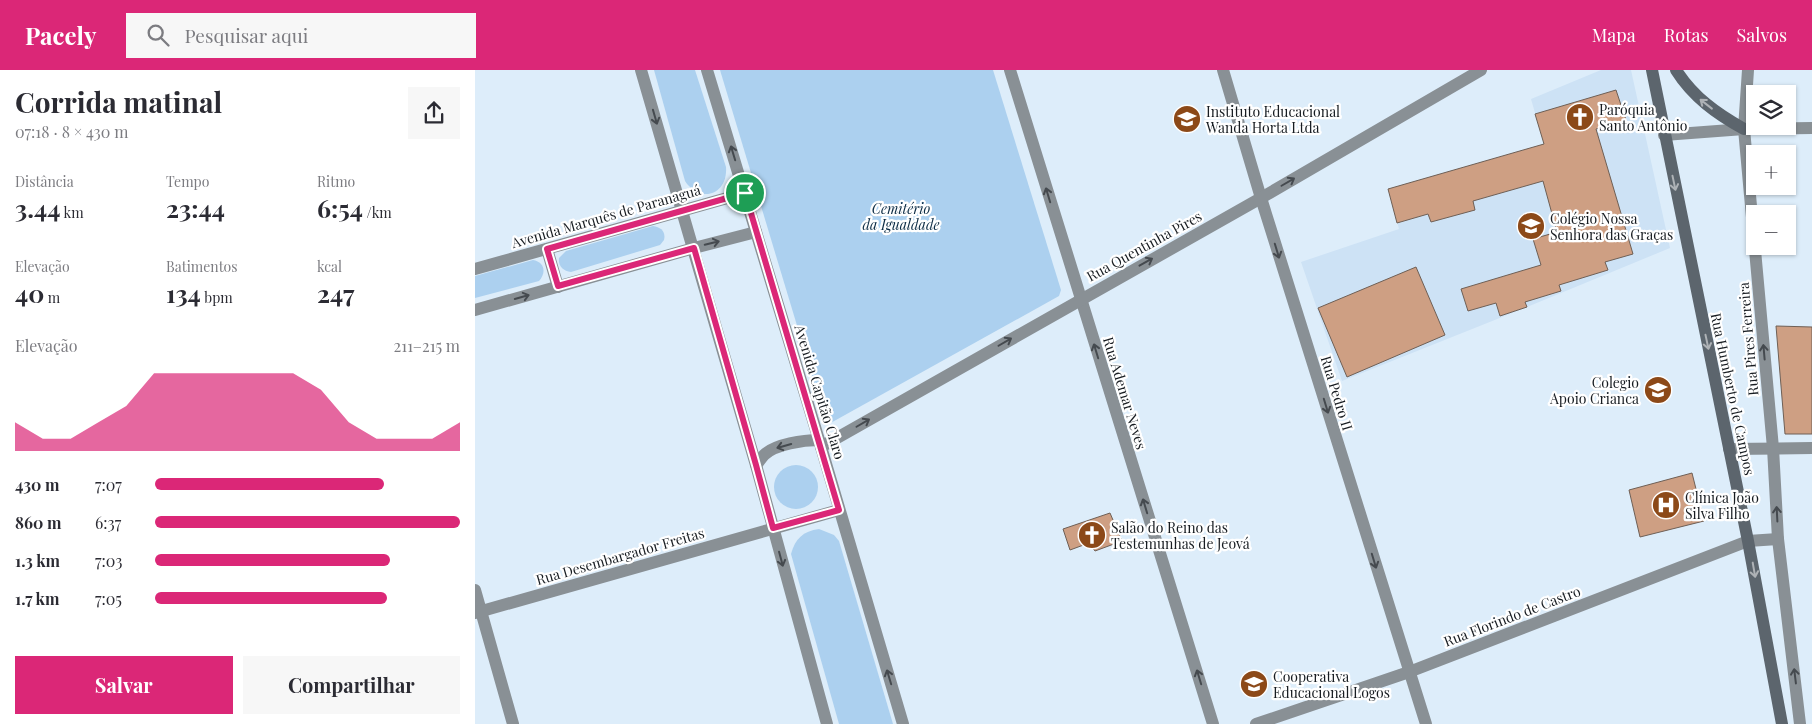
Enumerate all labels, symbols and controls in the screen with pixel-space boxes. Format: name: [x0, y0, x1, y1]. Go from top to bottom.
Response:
search box: [126, 13, 476, 58]
text: Pacely: [25, 19, 96, 51]
icon: search: [144, 21, 172, 49]
text: Pesquisar aqui: [184, 22, 308, 48]
text: Mapa: [1592, 23, 1636, 47]
text: Rotas: [1664, 23, 1709, 47]
text: Salvos: [1737, 23, 1787, 47]
text: Corrida matinal: [15, 83, 222, 120]
map controls: [1746, 85, 1796, 255]
button: layers: [1746, 85, 1796, 135]
button: share: [408, 87, 460, 139]
one-way arrow: [1699, 99, 1713, 109]
place label: Paróquia Santo Antônio: [1599, 100, 1688, 135]
place label: Instituto Educacional Wanda Horta Ltda: [1205, 102, 1340, 137]
church icon: Paróquia Santo Antônio: [1565, 102, 1595, 132]
school or university icon: Instituto Educacional Wanda Horta Ltda: [1172, 104, 1202, 134]
one-way arrow: [650, 108, 660, 124]
text: 07:18 · 8 × 430 m: [15, 121, 129, 142]
one-way arrow: [727, 145, 737, 161]
button: +: [1746, 145, 1796, 195]
text: Distância: [15, 172, 74, 191]
text: Tempo: [166, 172, 209, 191]
text: Ritmo: [317, 172, 355, 191]
pin: [724, 172, 766, 214]
one-way arrow: [1670, 175, 1679, 191]
one-way arrow: [1280, 177, 1294, 187]
icon: arrive: [731, 179, 759, 207]
street label: Avenida Marquês de Paranaguá: [508, 180, 703, 252]
one-way arrow: [1043, 188, 1053, 204]
text: 3.44: [15, 191, 60, 224]
text: 23:44: [166, 191, 225, 224]
text: 6:54: [317, 191, 363, 224]
park label: Cemitério da Igualdade: [863, 199, 940, 234]
text: km: [60, 203, 84, 222]
text: /km: [363, 203, 392, 222]
button: −: [1746, 205, 1796, 255]
street label: Rua Quentinha Pires: [1083, 206, 1205, 286]
place label: Colégio Nossa Senhora das Graças: [1550, 209, 1673, 244]
school or university icon: Colégio Nossa Senhora das Graças: [1516, 211, 1546, 241]
one-way arrow: [703, 238, 719, 247]
one-way arrow: [1273, 242, 1283, 258]
text: Elevação: [15, 257, 70, 276]
text: Batimentos: [166, 257, 238, 276]
text: kcal: [317, 257, 342, 276]
one-way arrow: [1138, 257, 1153, 266]
text: 40: [15, 276, 44, 309]
text: 134: [166, 276, 201, 309]
text: 247: [317, 276, 354, 309]
street label: Rua Pires Ferreira: [1734, 281, 1762, 397]
text: m: [44, 288, 60, 307]
text: bpm: [201, 288, 233, 307]
one-way arrow: [513, 291, 529, 301]
street label: Rua Humberto de Campos: [1706, 311, 1760, 477]
street label: Avenida Capitão Claro: [790, 321, 850, 462]
street label: Rua Ademar Neves: [1099, 334, 1151, 452]
one-way arrow: [1703, 334, 1712, 350]
text: Elevação: [15, 335, 77, 356]
text: 211–215 m: [394, 335, 460, 356]
one-way arrow: [997, 337, 1012, 347]
one-way arrow: [1091, 343, 1101, 359]
one-way arrow: [1760, 344, 1769, 360]
street label: Rua Pedro II: [1317, 353, 1357, 433]
place label: Colegio Apoio Crianca: [1549, 373, 1639, 408]
school or university icon: Colegio Apoio Crianca: [1643, 375, 1673, 405]
one-way arrow: [1321, 398, 1331, 414]
one-way arrow: [856, 417, 870, 427]
one-way arrow: [777, 442, 793, 451]
text: 430 m: [15, 474, 60, 495]
text: 7:07: [95, 474, 122, 495]
place label: Clínica João Silva Filho: [1685, 488, 1759, 523]
hospital icon: Clínica João Silva Filho: [1651, 490, 1681, 520]
one-way arrow: [1140, 498, 1149, 514]
one-way arrow: [1772, 506, 1781, 522]
text: 860 m: [15, 512, 61, 533]
text: 6:37: [95, 512, 121, 533]
place label: Salão do Reino das Testemunhas de Jeová: [1111, 518, 1250, 553]
church icon: Salão do Reino das Testemunhas de Jeová: [1077, 520, 1107, 550]
street label: Rua Desembargador Freitas: [534, 523, 706, 589]
text: 1.3 km: [15, 550, 60, 571]
text: 7:03: [95, 550, 123, 571]
one-way arrow: [777, 551, 787, 567]
one-way arrow: [1370, 553, 1380, 569]
one-way arrow: [1749, 562, 1759, 578]
street label: Rua Florindo de Castro: [1441, 581, 1583, 651]
text: 1.7 km: [15, 588, 59, 609]
text: 7:05: [95, 588, 122, 609]
button: Salvar: [15, 656, 233, 714]
button: Compartilhar: [243, 656, 460, 714]
place label: Cooperativa Educacional Logos: [1273, 667, 1390, 702]
one-way arrow: [1790, 668, 1800, 684]
school or university icon: Cooperativa Educacional Logos: [1239, 669, 1269, 699]
one-way arrow: [883, 670, 893, 686]
one-way arrow: [1193, 670, 1203, 686]

